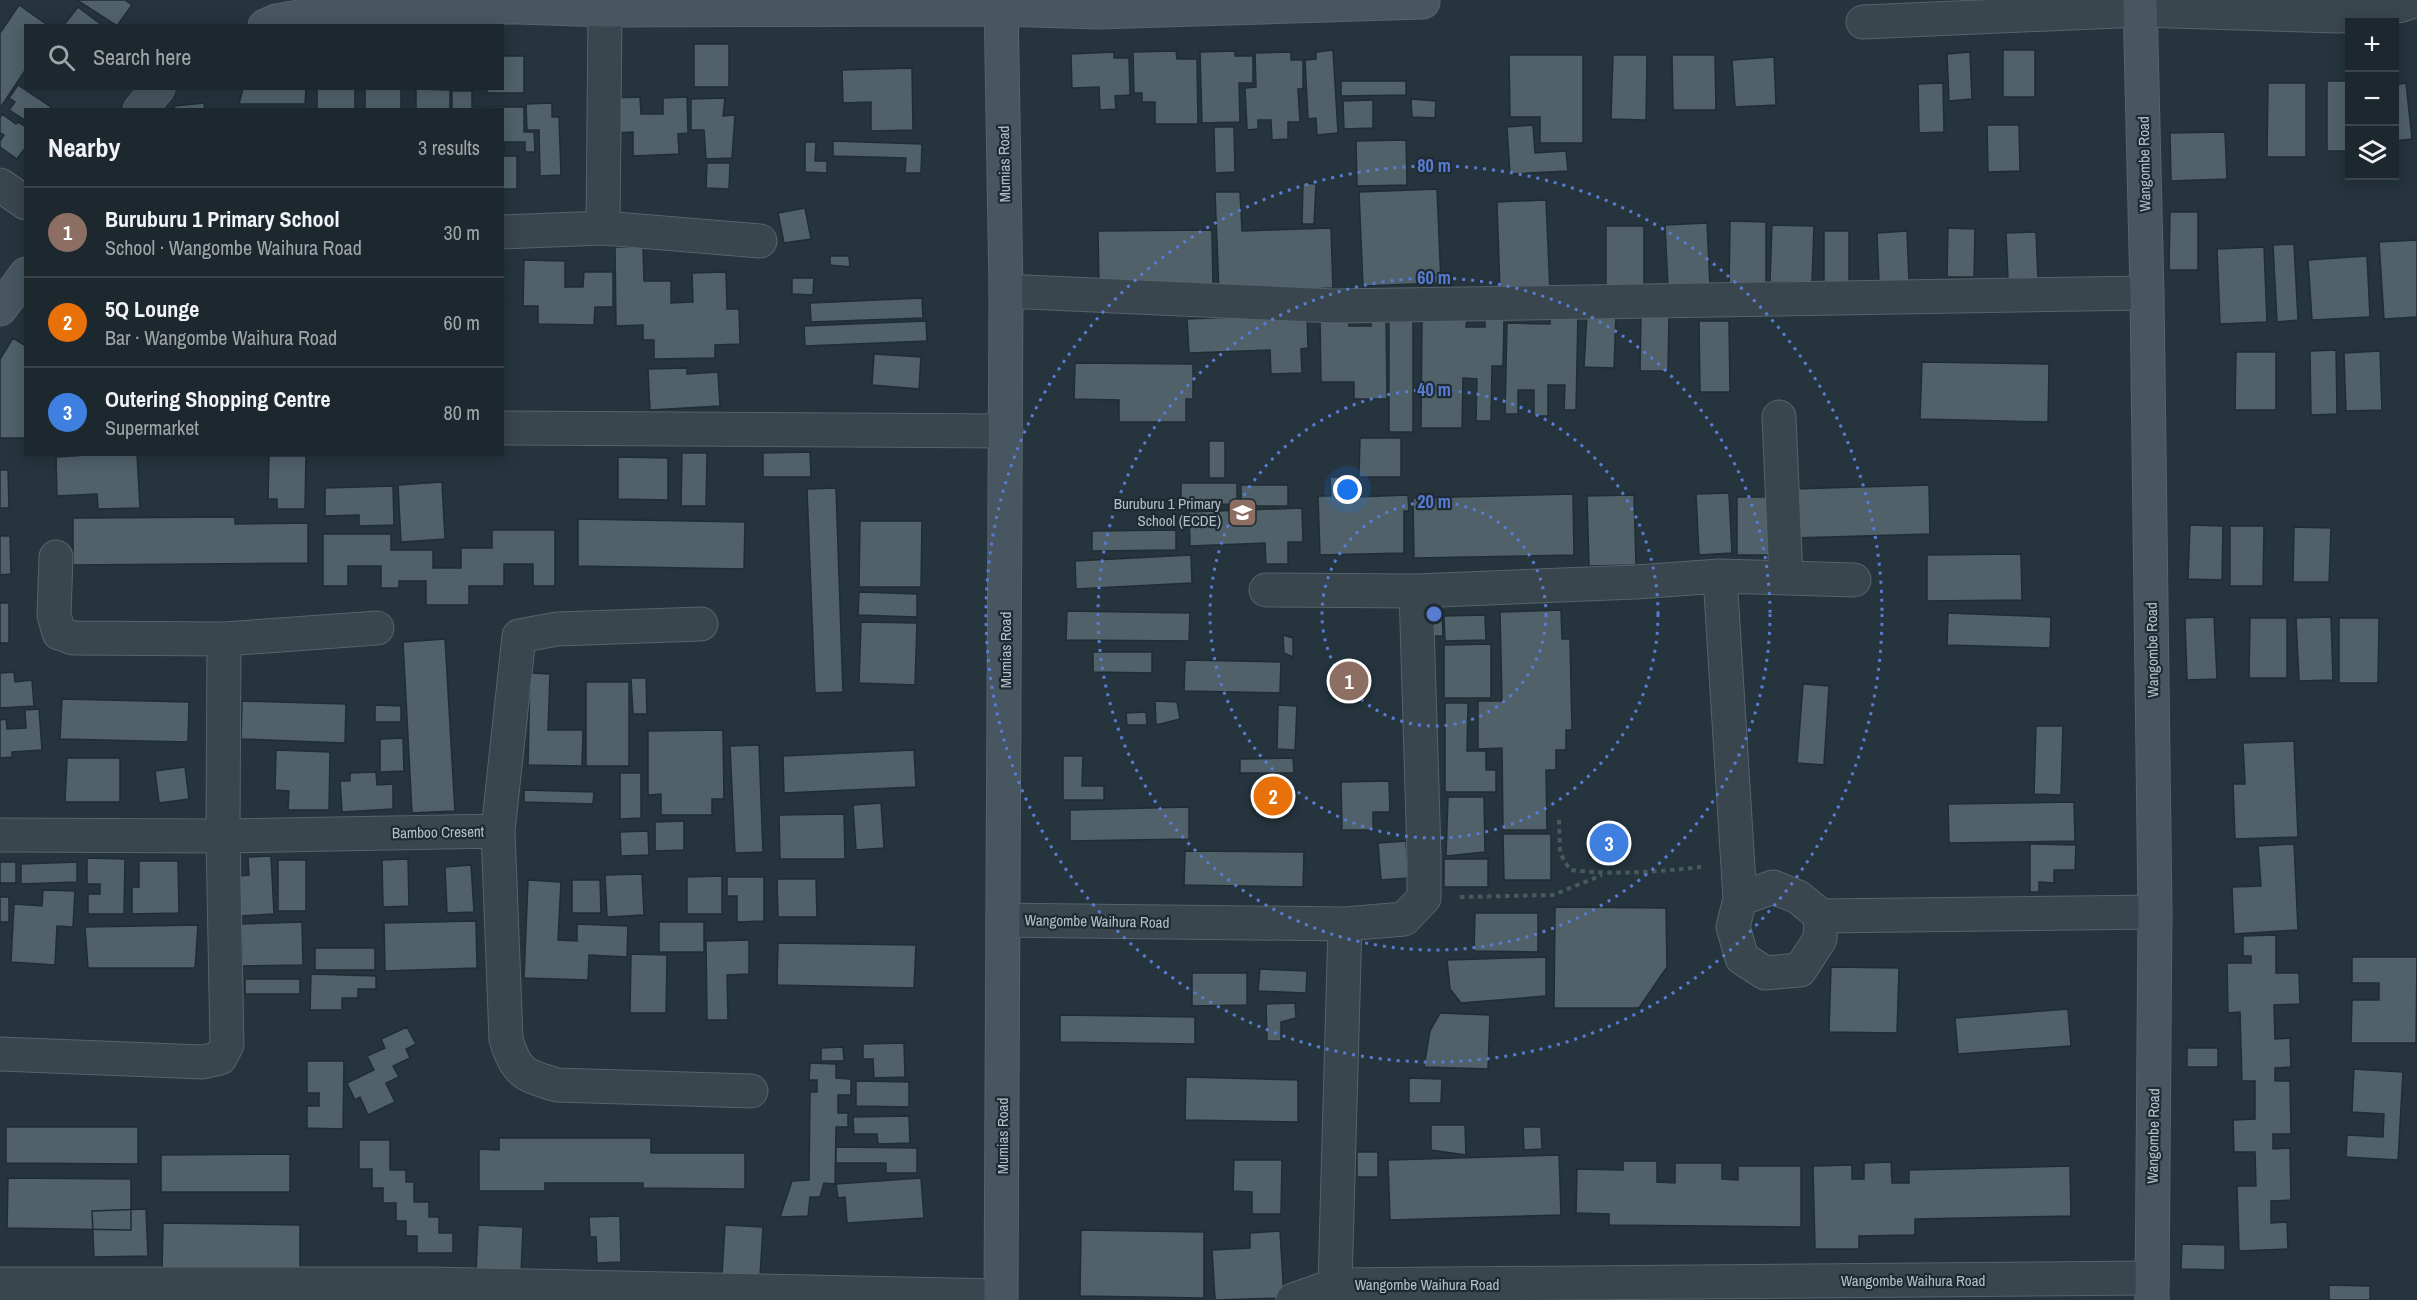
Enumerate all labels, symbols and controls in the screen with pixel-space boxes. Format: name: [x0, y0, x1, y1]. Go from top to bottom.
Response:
map controls: [2345, 18, 2399, 180]
button: +: [2345, 18, 2399, 72]
search box: [24, 24, 504, 90]
icon: search: [45, 41, 78, 74]
text: Search here: [93, 42, 191, 72]
button: −: [2345, 72, 2399, 126]
street label: Wangombe Road: [2133, 116, 2155, 212]
street label: Mumias Road: [993, 126, 1015, 202]
button: layers: [2345, 126, 2399, 180]
text: Nearby: [48, 130, 120, 165]
text: 3 results: [418, 134, 480, 161]
text: 80 m: [1417, 153, 1451, 178]
text: Buruburu 1 Primary School: [105, 204, 340, 234]
text: 1: [63, 219, 72, 246]
text: 30 m: [444, 219, 480, 246]
text: School · Wangombe Waihura Road: [105, 234, 362, 261]
text: 60 m: [1417, 265, 1451, 290]
text: 5Q Lounge: [105, 294, 199, 324]
text: 2: [63, 309, 72, 336]
text: 60 m: [444, 309, 480, 336]
text: Bar · Wangombe Waihura Road: [105, 324, 337, 351]
text: 40 m: [1417, 377, 1451, 402]
text: Outering Shopping Centre: [105, 384, 331, 414]
text: 3: [63, 399, 72, 426]
text: 80 m: [444, 399, 480, 426]
text: Supermarket: [105, 414, 199, 441]
your location: [1333, 475, 1362, 504]
text: 20 m: [1417, 489, 1451, 514]
place label: Buruburu 1 Primary School (ECDE): [1114, 493, 1222, 531]
school or university icon: Buruburu 1 Primary School (ECDE): [1226, 496, 1258, 528]
street label: Wangombe Road: [2141, 602, 2163, 698]
centre of rings: [1424, 604, 1444, 624]
street label: Mumias Road: [995, 612, 1016, 688]
pin: 1: [1330, 658, 1368, 704]
pin: 2: [1254, 774, 1292, 818]
pin: 3: [1590, 820, 1628, 866]
street label: Bamboo Cresent: [392, 821, 485, 843]
street label: Wangombe Waihura Road: [1024, 909, 1170, 933]
street label: Wangombe Road: [2142, 1088, 2164, 1184]
street label: Mumias Road: [992, 1098, 1013, 1174]
street label: Wangombe Waihura Road: [1841, 1270, 1985, 1291]
street label: Wangombe Waihura Road: [1355, 1274, 1499, 1295]

